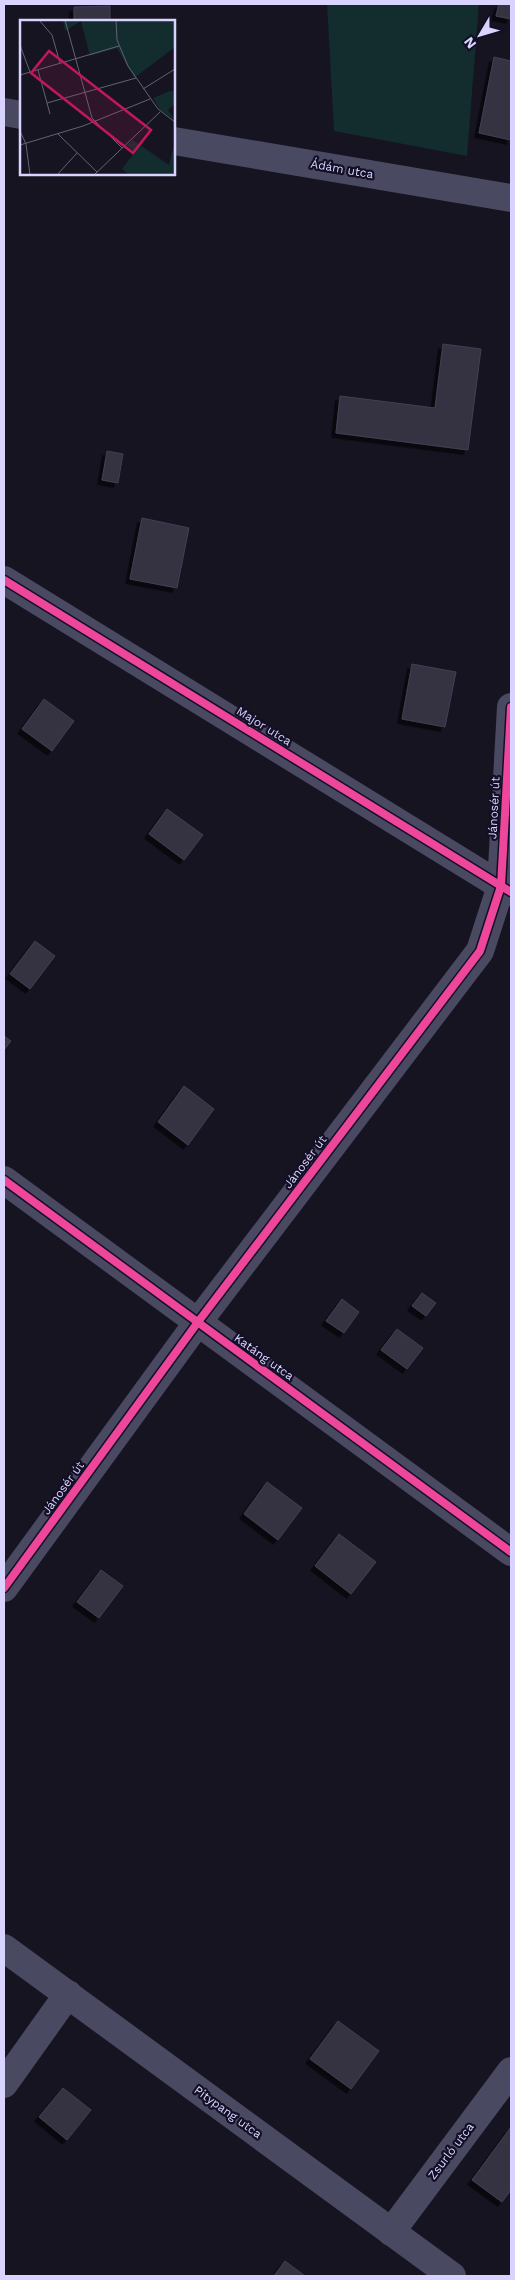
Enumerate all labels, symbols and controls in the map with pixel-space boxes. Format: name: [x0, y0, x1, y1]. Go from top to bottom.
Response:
north arrow: [455, 10, 505, 60]
inset map: [20, 20, 175, 175]
text: N: [460, 34, 479, 52]
street label: Ádám utca: [309, 157, 375, 181]
street label: Major utca: [234, 704, 294, 748]
street label: Jánosér út: [485, 776, 503, 840]
street label: Jánosér út: [281, 1133, 329, 1191]
street label: Katáng utca: [232, 1331, 297, 1383]
street label: Jánosér út: [39, 1459, 87, 1517]
street label: Pitypang utca: [192, 2083, 265, 2141]
street label: Zsurló utca: [425, 2120, 477, 2182]

